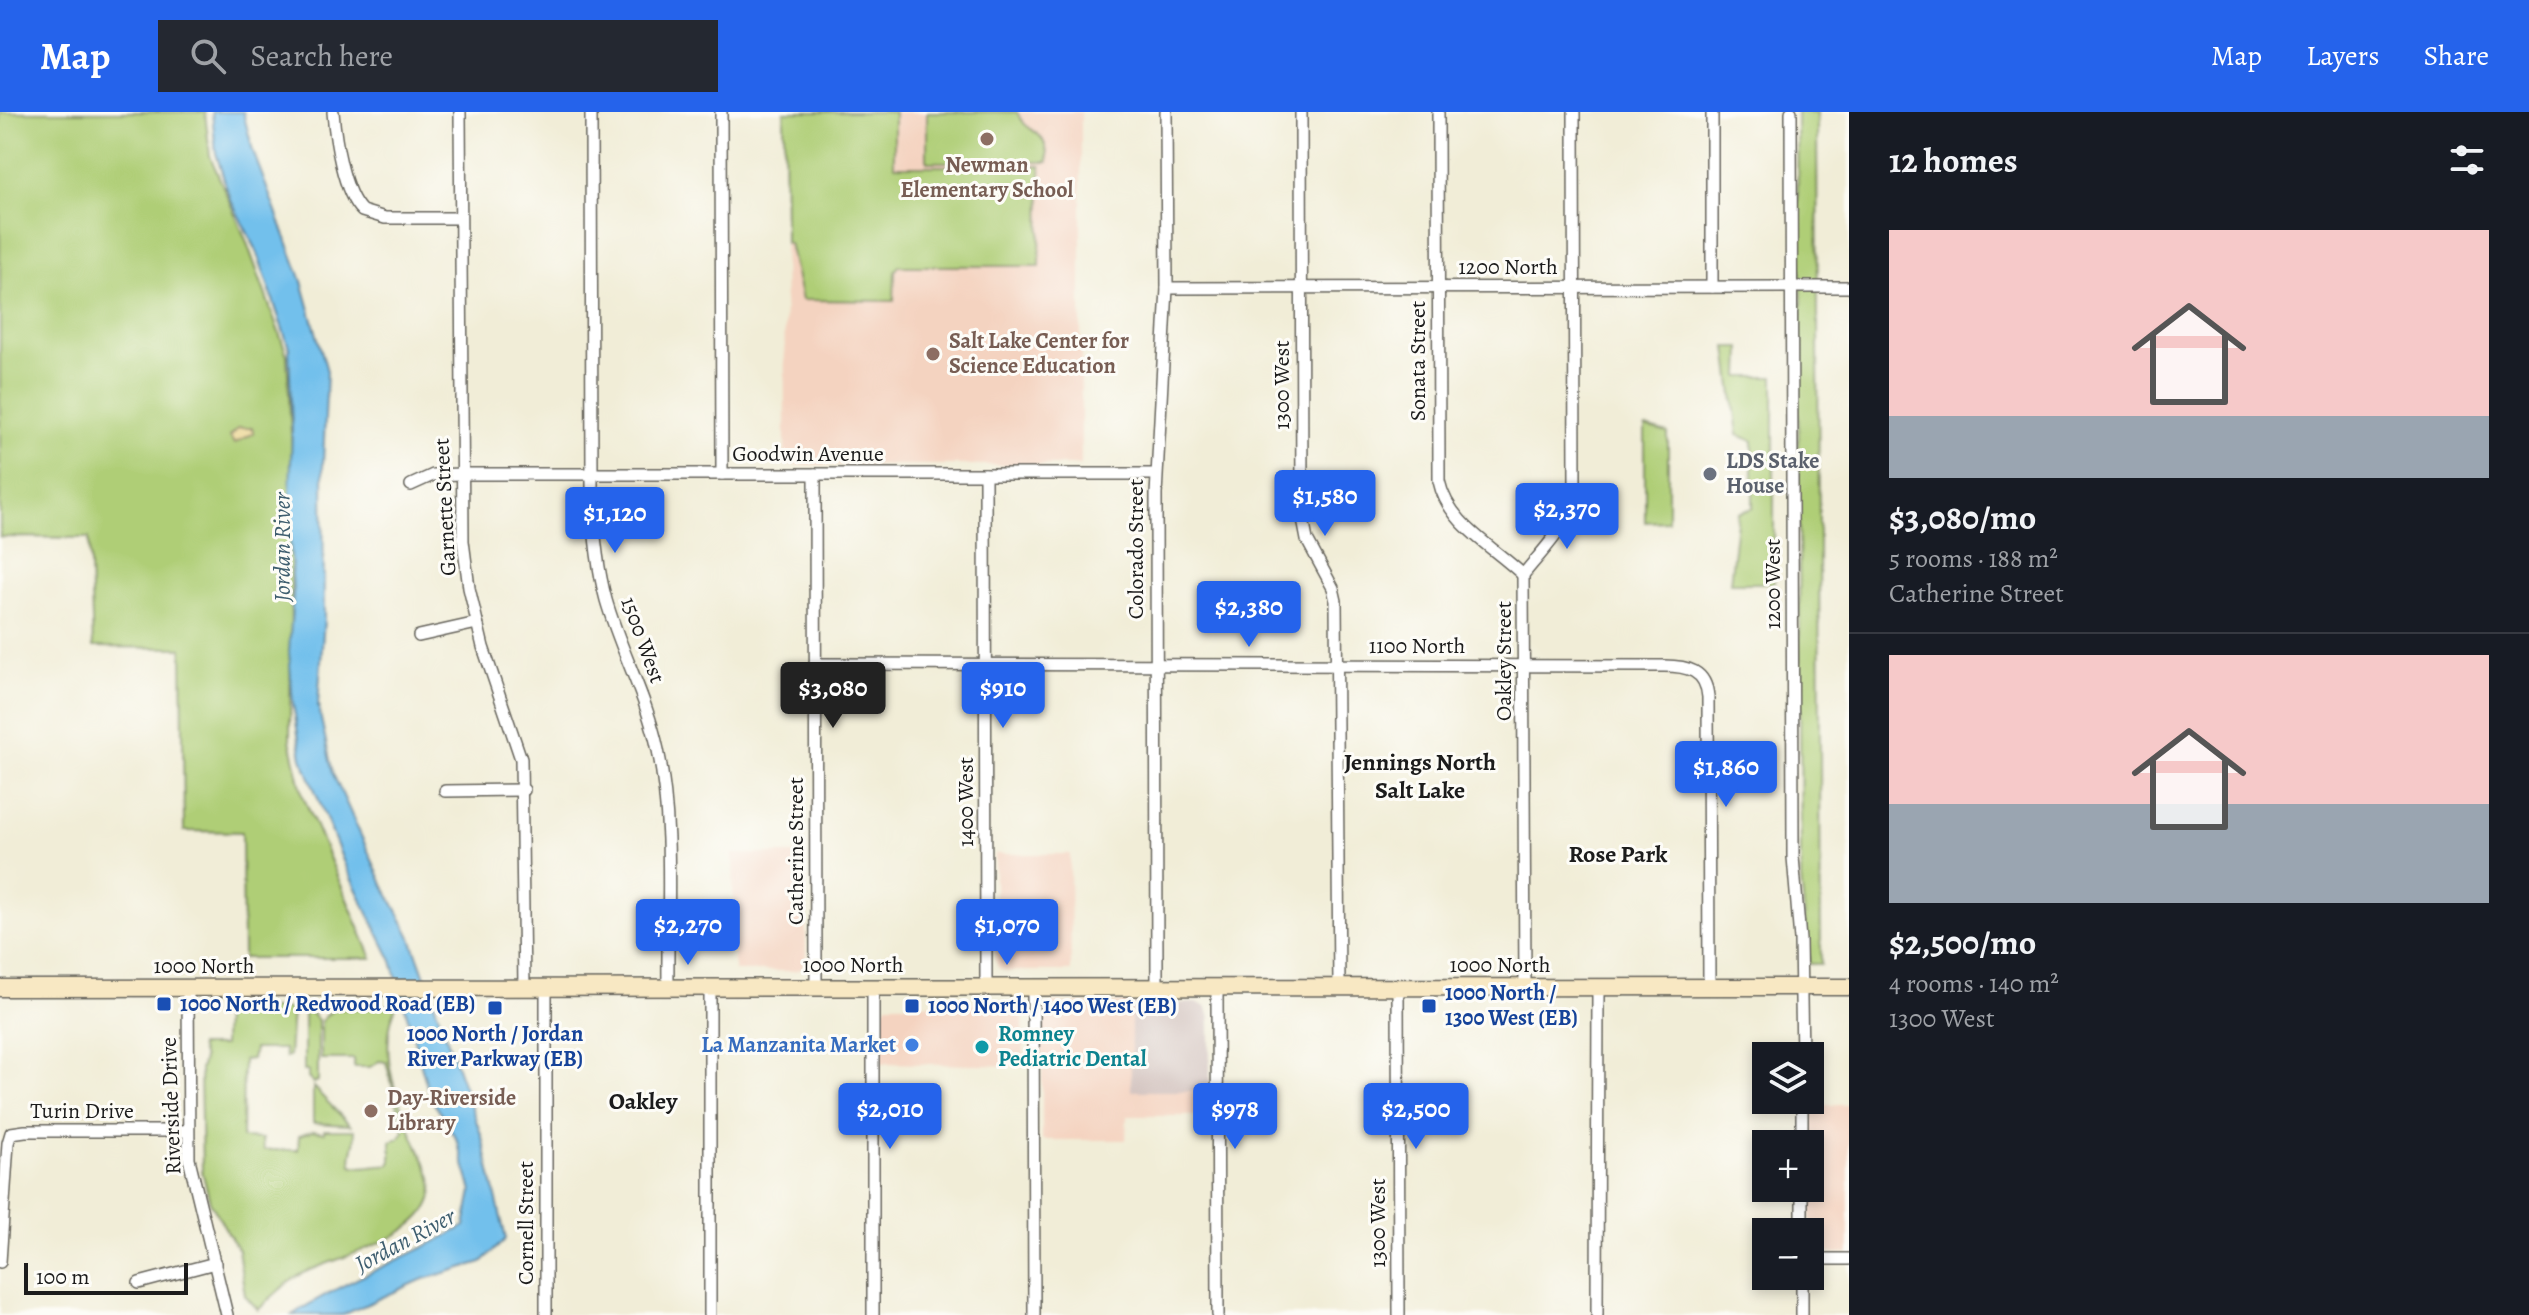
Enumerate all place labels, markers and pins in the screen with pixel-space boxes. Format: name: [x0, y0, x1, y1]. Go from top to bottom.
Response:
marker: Newman Elementary School: [978, 130, 996, 148]
place label: Newman Elementary School: [901, 150, 1074, 205]
place label: Salt Lake Center for Science Education: [949, 326, 1129, 381]
marker: Salt Lake Center for Science Education: [924, 345, 942, 363]
place label: LDS Stake House: [1726, 446, 1819, 501]
marker: LDS Stake House: [1701, 465, 1719, 483]
pin: $1,580: [1260, 470, 1390, 538]
pin: $2,370: [1502, 483, 1632, 551]
pin: $1,120: [550, 487, 680, 555]
pin: $2,380: [1184, 581, 1314, 649]
pin: $3,080: [768, 662, 898, 730]
pin: $910: [956, 662, 1050, 730]
pin: $1,860: [1661, 741, 1791, 809]
pin: $2,270: [623, 899, 753, 967]
pin: $1,070: [942, 899, 1072, 967]
place label: 1000 North / 1300 West (EB): [1445, 978, 1578, 1033]
place label: 1000 North / Redwood Road (EB): [180, 989, 475, 1019]
place label: 1000 North / 1400 West (EB): [928, 991, 1177, 1021]
marker: 1000 North / Redwood Road (EB): [155, 995, 173, 1013]
marker: 1000 North / 1400 West (EB): [903, 997, 921, 1015]
marker: 1000 North / 1300 West (EB): [1420, 997, 1438, 1015]
marker: 1000 North / Jordan River Parkway (EB): [486, 999, 504, 1017]
place label: 1000 North / Jordan River Parkway (EB): [407, 1019, 583, 1074]
place label: Romney Pediatric Dental: [998, 1019, 1147, 1074]
place label: La Manzanita Market: [701, 1030, 897, 1060]
marker: La Manzanita Market: [903, 1036, 921, 1054]
marker: Romney Pediatric Dental: [973, 1038, 991, 1056]
place label: Day-Riverside Library: [387, 1083, 516, 1138]
pin: $2,010: [825, 1083, 955, 1151]
pin: $978: [1188, 1083, 1282, 1151]
pin: $2,500: [1351, 1083, 1481, 1151]
marker: Day-Riverside Library: [362, 1102, 380, 1120]

